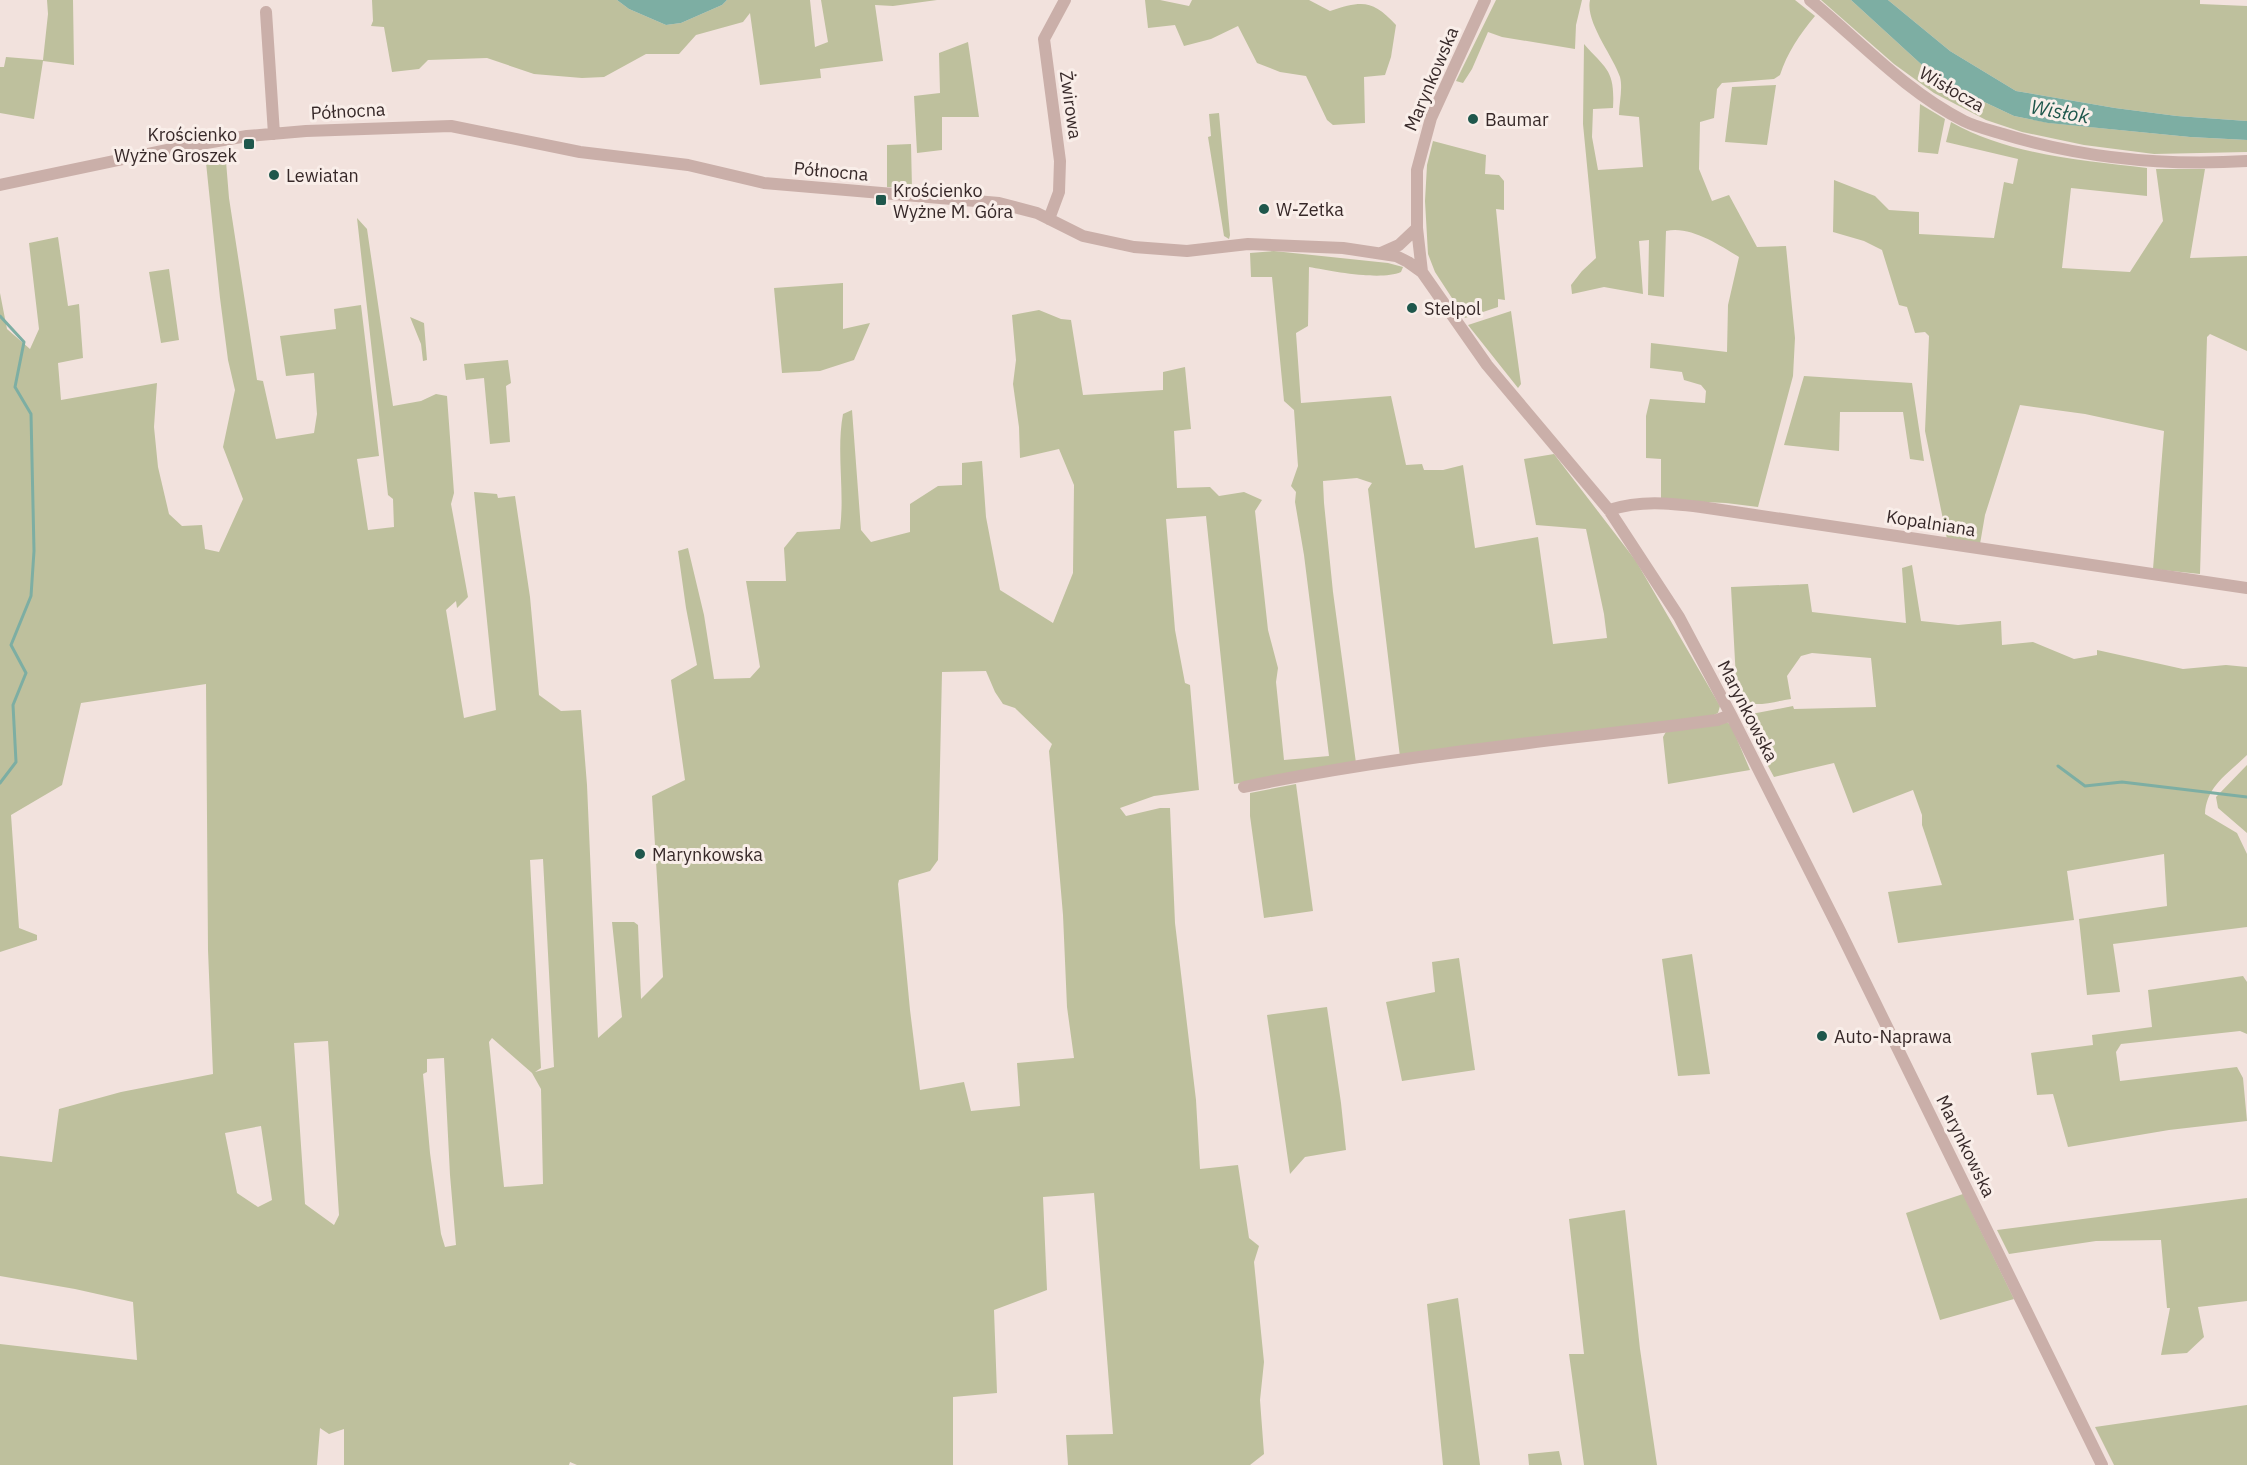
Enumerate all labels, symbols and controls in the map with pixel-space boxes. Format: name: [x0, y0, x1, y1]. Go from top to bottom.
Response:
street label: Marynkowska: [1399, 23, 1463, 135]
street label: Wisłocza: [1915, 61, 1989, 117]
street label: Żwirowa: [1055, 69, 1087, 141]
water label: Wisłok: [2029, 93, 2092, 129]
street label: Północna: [310, 98, 386, 124]
place label: Baumar: [1485, 108, 1549, 131]
marker: Baumar: [1466, 112, 1480, 126]
place label: Krościenko Wyżne Groszek: [114, 123, 238, 167]
marker: Krościenko Wyżne Groszek: [242, 137, 256, 151]
street label: Północna: [793, 156, 870, 186]
place label: Lewiatan: [286, 164, 359, 187]
marker: Lewiatan: [267, 168, 281, 182]
place label: Krościenko Wyżne M. Góra: [893, 179, 1014, 223]
marker: Krościenko Wyżne M. Góra: [874, 193, 888, 207]
place label: W-Zetka: [1276, 198, 1344, 221]
marker: W-Zetka: [1257, 202, 1271, 216]
place label: Stelpol: [1424, 297, 1481, 320]
marker: Stelpol: [1405, 301, 1419, 315]
street label: Kopalniana: [1885, 505, 1978, 541]
street label: Marynkowska: [1713, 656, 1784, 766]
place label: Marynkowska: [652, 843, 763, 866]
marker: Marynkowska: [633, 847, 647, 861]
place label: Auto-Naprawa: [1834, 1025, 1952, 1048]
marker: Auto-Naprawa: [1815, 1029, 1829, 1043]
street label: Marynkowska: [1931, 1091, 2001, 1201]

